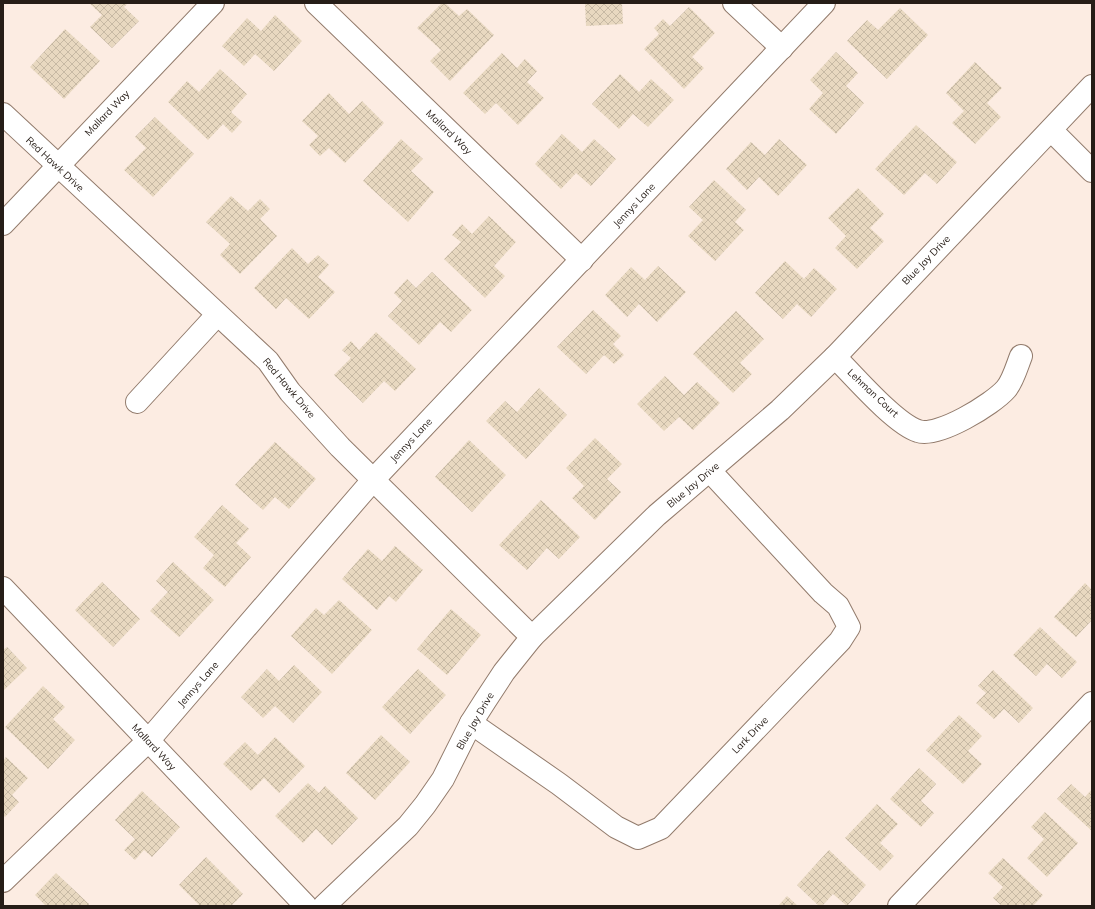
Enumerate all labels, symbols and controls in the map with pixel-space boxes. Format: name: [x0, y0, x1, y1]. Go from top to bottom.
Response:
street label: Mallard Way: [82, 87, 133, 139]
street label: Mallard Way: [423, 107, 475, 158]
street label: Red Hawk Drive: [23, 134, 87, 194]
street label: Jennys Lane: [610, 180, 658, 230]
street label: Blue Jay Drive: [899, 232, 953, 288]
street label: Red Hawk Drive: [260, 355, 318, 421]
street label: Lehman Court: [845, 366, 902, 420]
street label: Jennys Lane: [387, 415, 435, 465]
street label: Blue Jay Drive: [664, 459, 722, 511]
street label: Jennys Lane: [175, 659, 221, 709]
street label: Blue Jay Drive: [453, 690, 497, 752]
street label: Lark Drive: [729, 714, 771, 756]
street label: Mallard Way: [129, 721, 179, 774]

